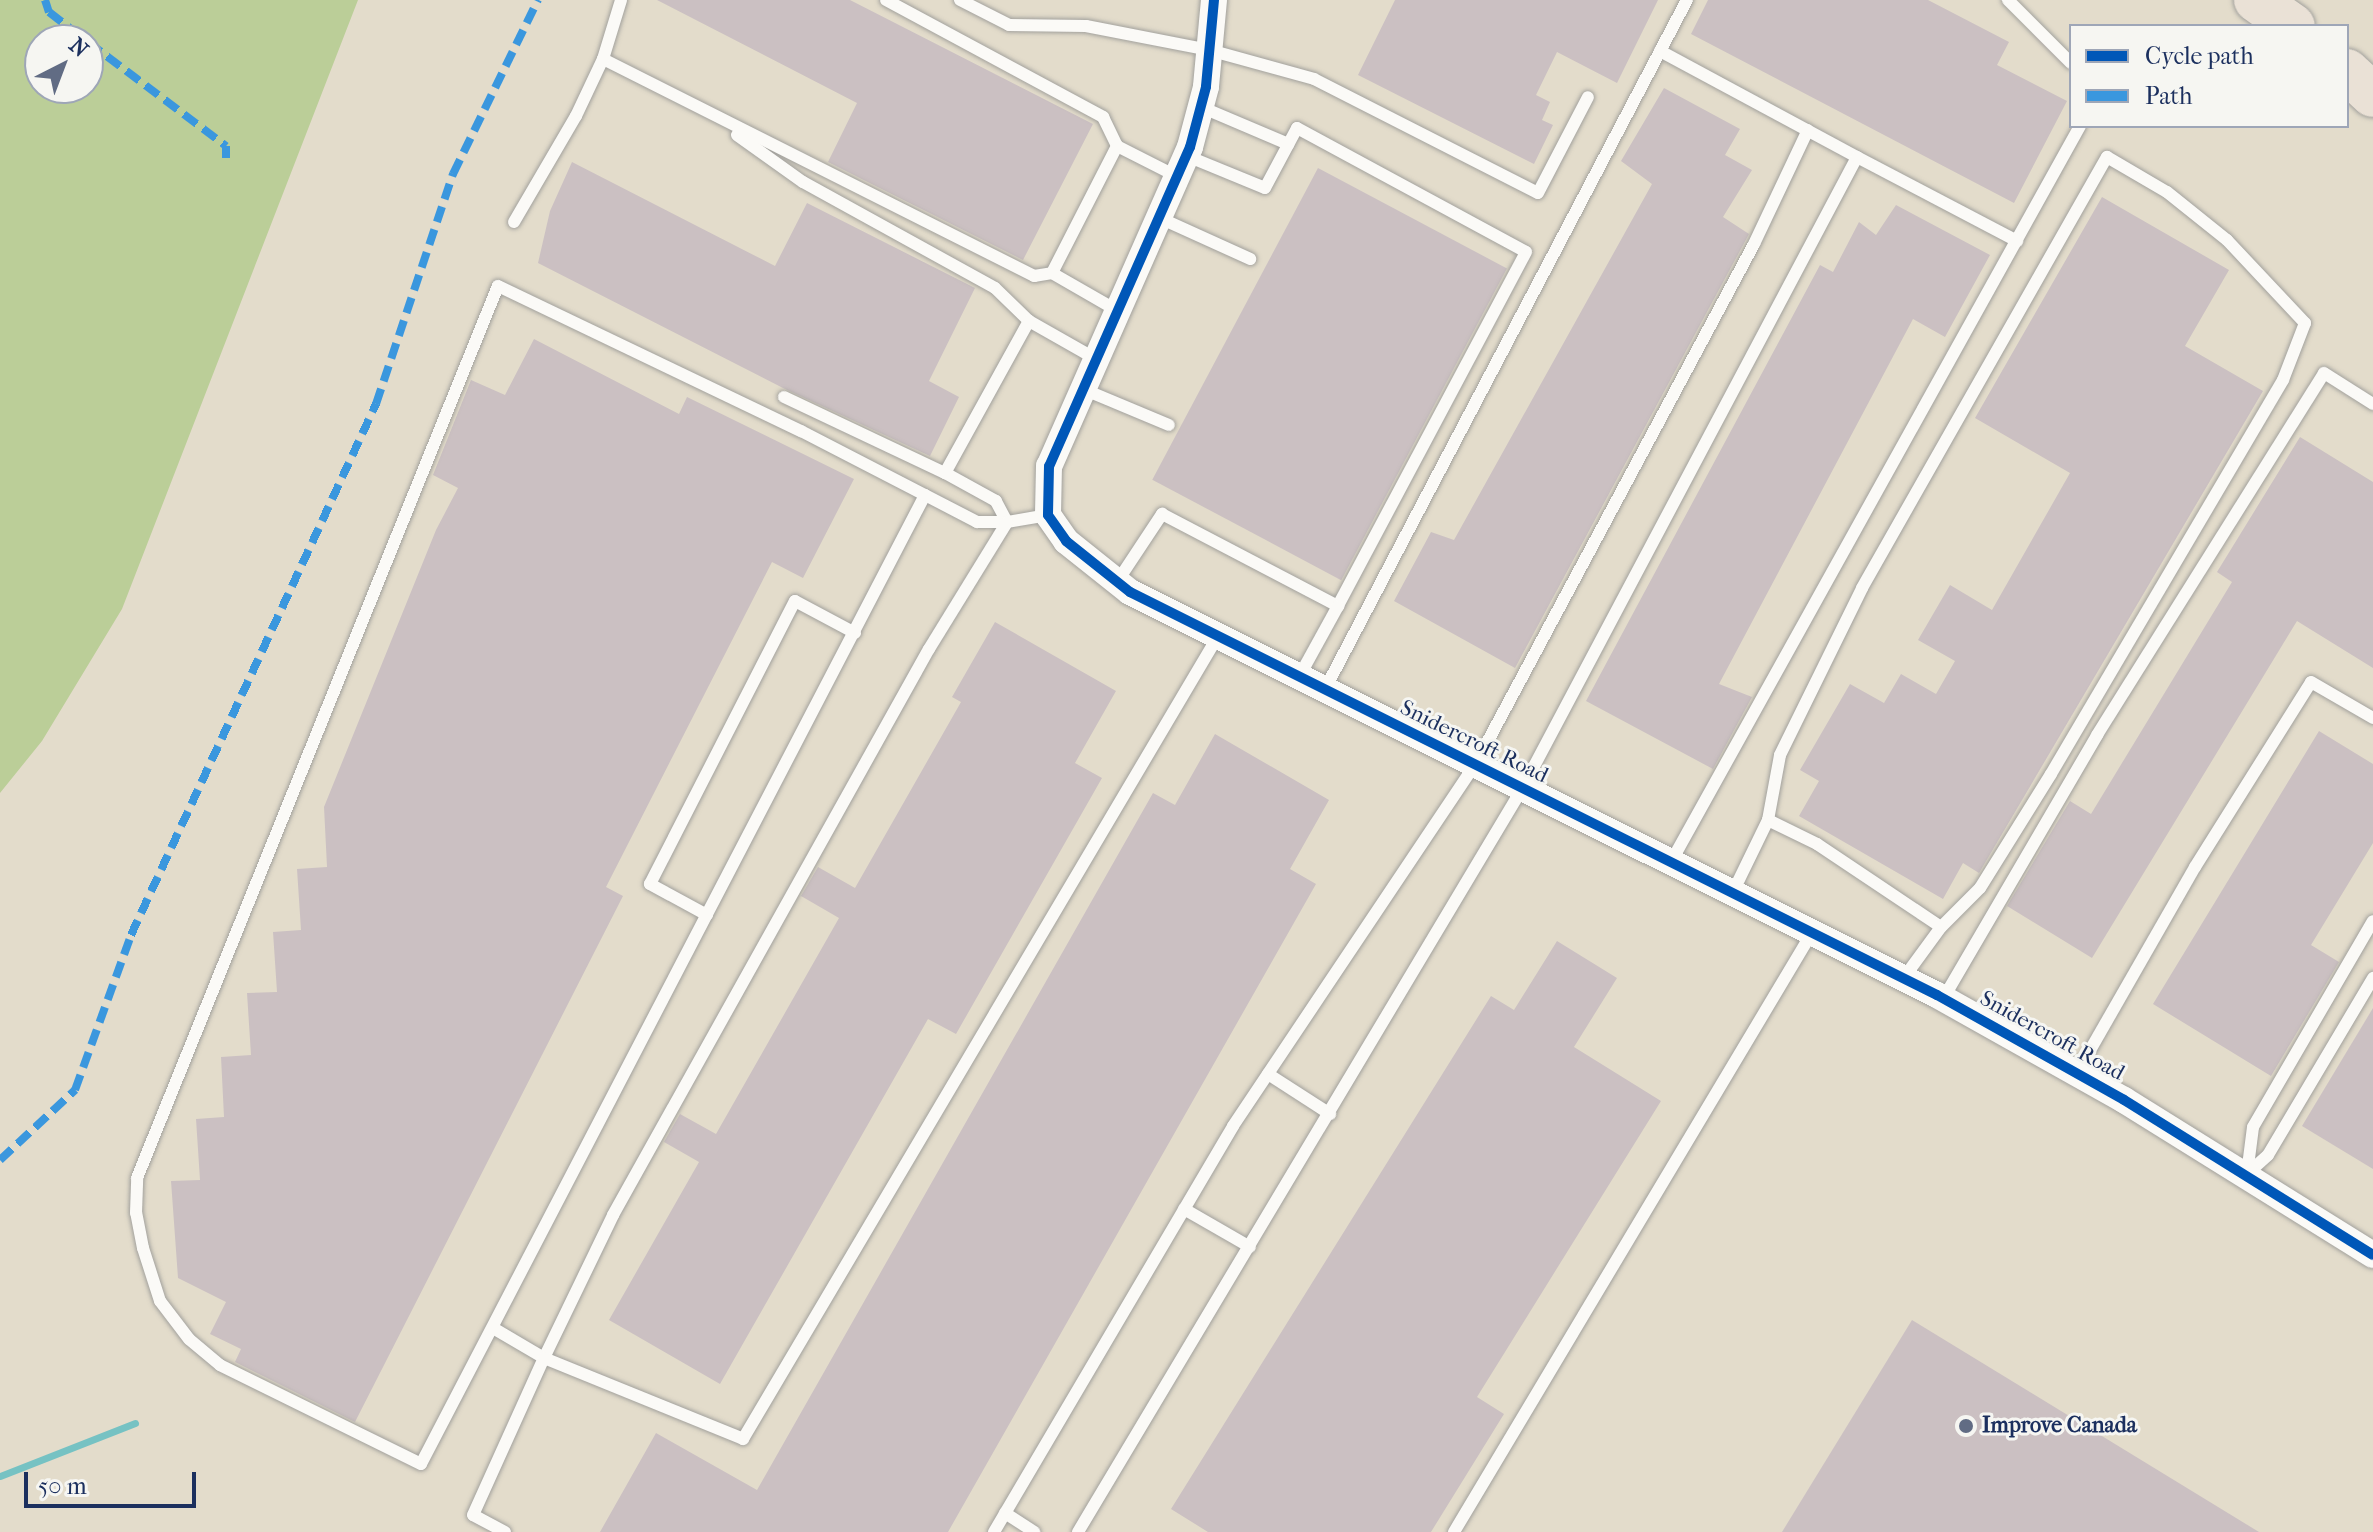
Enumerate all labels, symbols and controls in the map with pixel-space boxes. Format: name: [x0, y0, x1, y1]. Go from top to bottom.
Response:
north arrow: [24, 24, 104, 104]
legend: [2069, 24, 2349, 128]
text: N: [64, 32, 94, 63]
text: Cycle path: [2145, 42, 2254, 70]
text: Path: [2145, 82, 2192, 110]
street label: Snidercroft Road: [1396, 695, 1552, 789]
street label: Snidercroft Road: [1975, 985, 2129, 1087]
place label: Improve Canada: [1982, 1413, 2137, 1439]
marker: Improve Canada: [1957, 1417, 1975, 1435]
scale bar: [28, 1456, 200, 1506]
text: 50 m: [38, 1472, 87, 1500]

